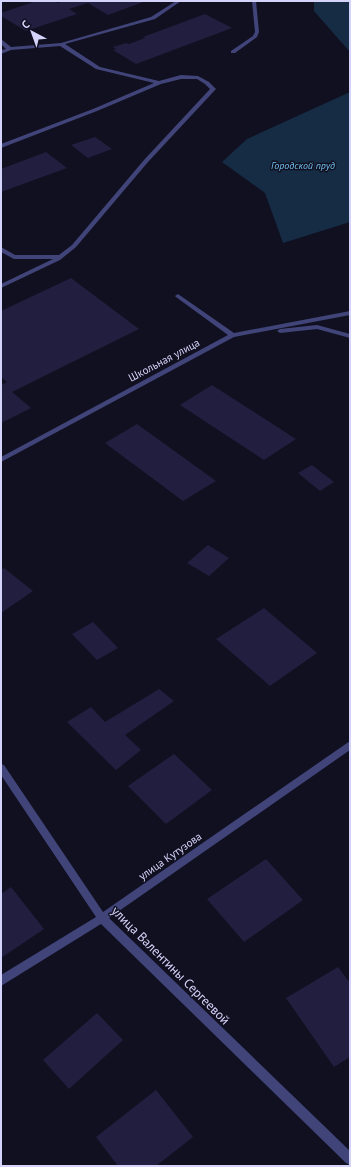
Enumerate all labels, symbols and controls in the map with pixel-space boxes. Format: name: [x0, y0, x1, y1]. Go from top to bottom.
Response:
north arrow: [12, 12, 52, 52]
text: С: [19, 17, 32, 32]
water label: Городской пруд: [271, 159, 335, 172]
street label: Школьная улица: [126, 335, 202, 385]
street label: улица Кутузова: [136, 829, 204, 883]
street label: улица Валентины Сергеевой: [108, 902, 234, 1028]

